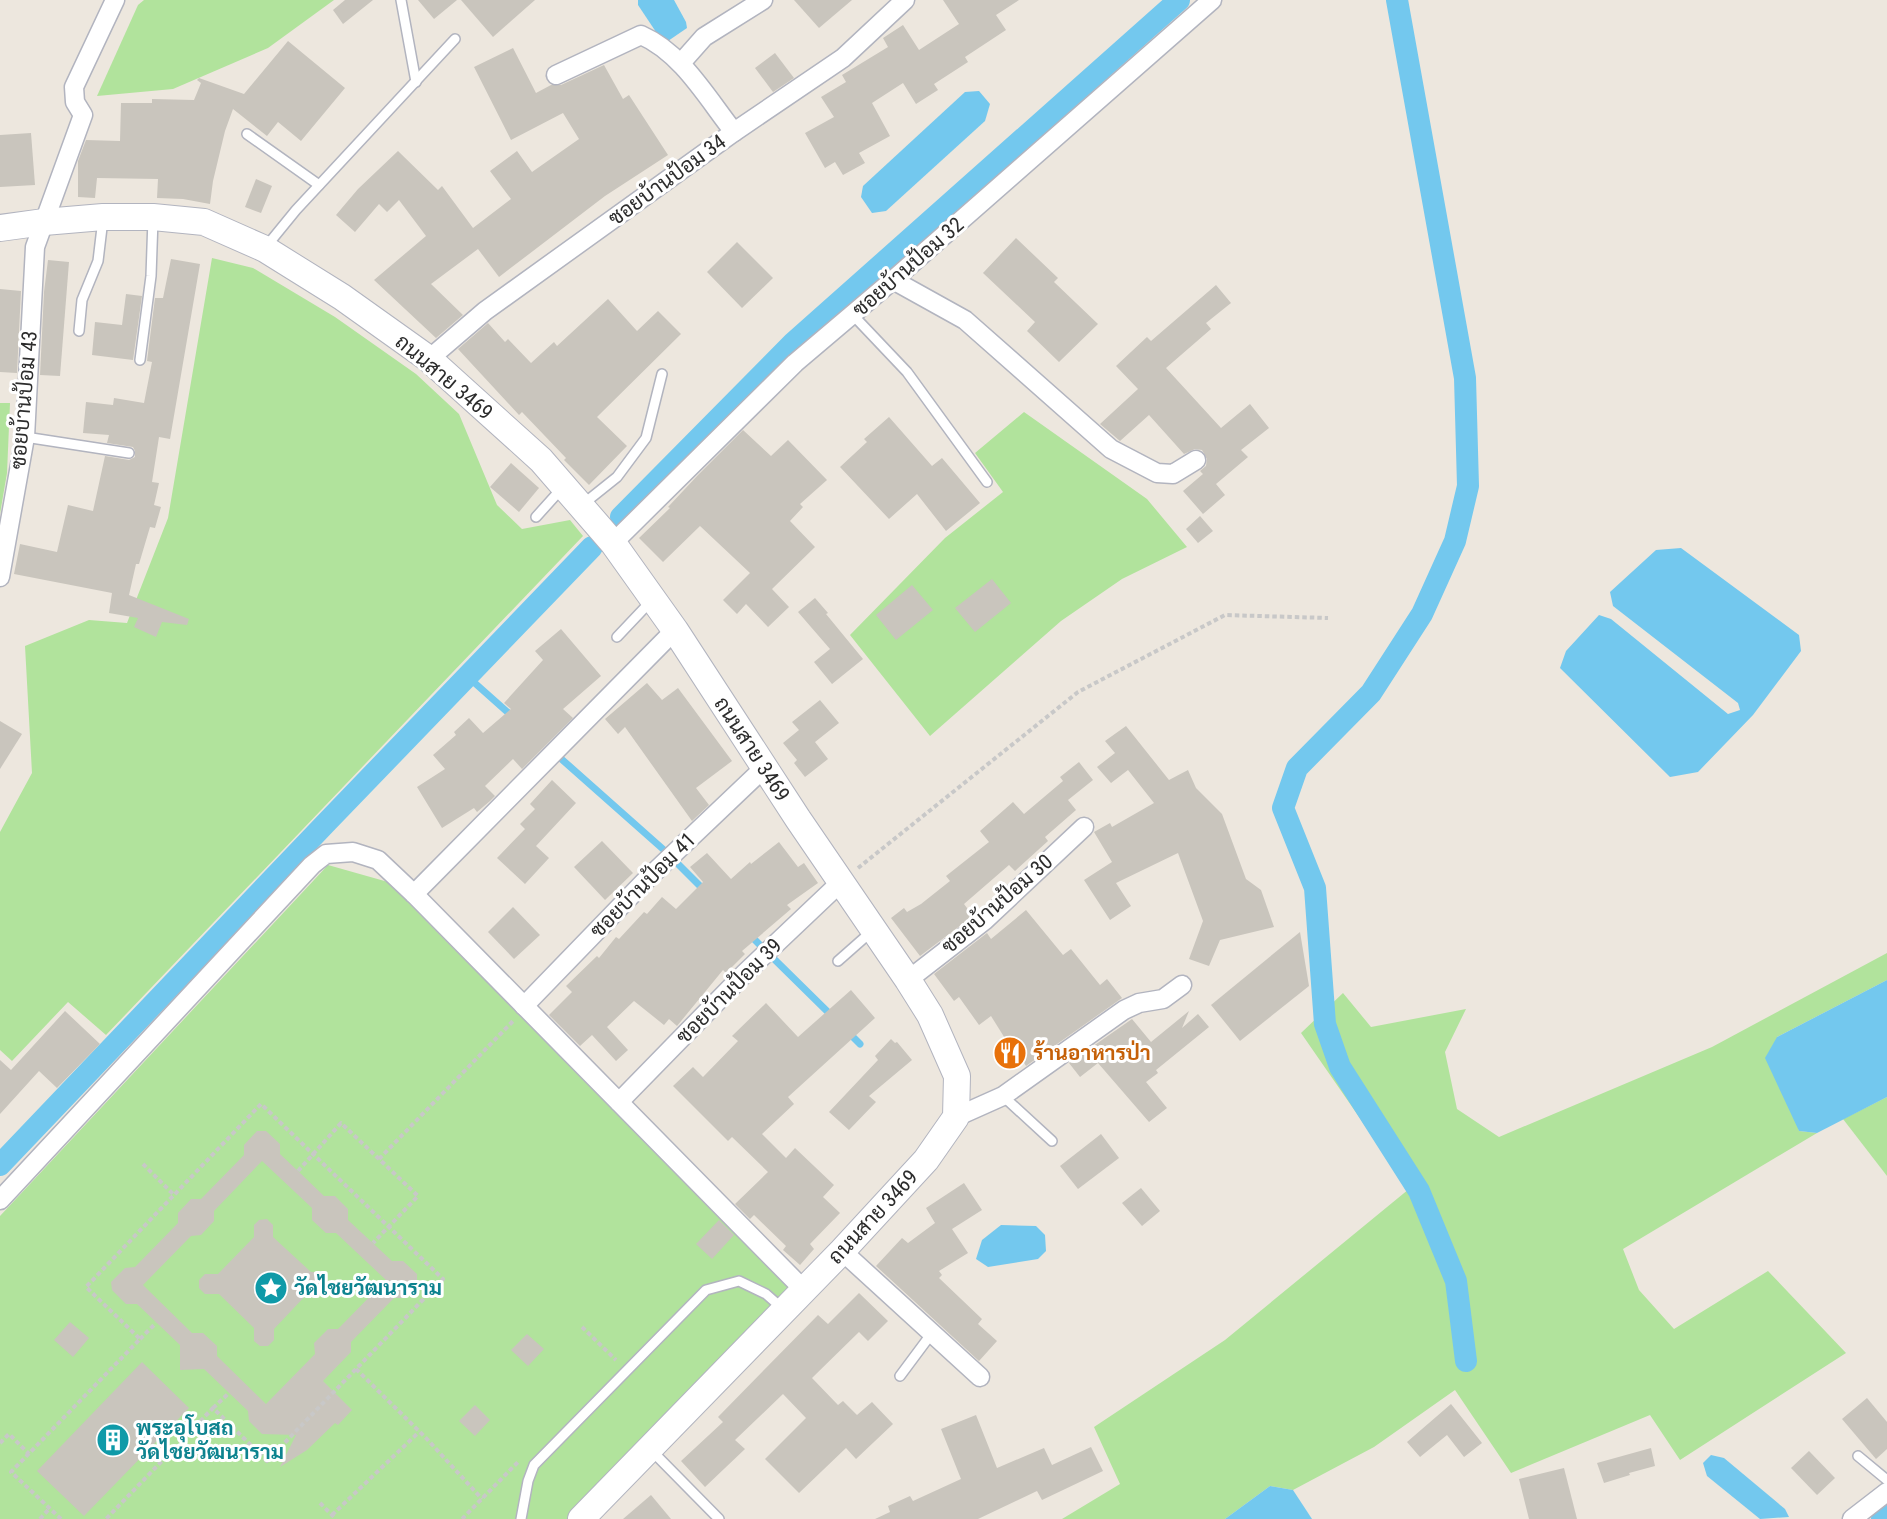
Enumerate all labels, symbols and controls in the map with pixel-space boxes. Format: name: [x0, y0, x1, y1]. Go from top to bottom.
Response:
street label: ซอยบ้านป้อม 34: [603, 128, 730, 231]
street label: ซอยบ้านป้อม 32: [846, 211, 968, 322]
street label: ถนนสาย 3469: [390, 329, 498, 425]
street label: ซอยบ้านป้อม 43: [4, 330, 42, 470]
street label: ถนนสาย 3469: [709, 692, 795, 806]
street label: ซอยบ้านป้อม 41: [584, 826, 701, 943]
street label: ซอยบ้านป้อม 30: [935, 848, 1057, 959]
street label: ซอยบ้านป้อม 39: [670, 932, 787, 1049]
restaurant icon: ร้านอาหารป่า: [992, 1035, 1028, 1071]
place label: ร้านอาหารป่า: [1033, 1040, 1151, 1065]
street label: ถนนสาย 3469: [823, 1165, 923, 1269]
place icon: วัดไชยวัฒนาราม: [253, 1270, 289, 1306]
place label: วัดไชยวัฒนาราม: [294, 1274, 442, 1300]
place label: พระอุโบสถ วัดไชยวัฒนาราม: [136, 1414, 284, 1464]
building icon: พระอุโบสถ วัดไชยวัฒนาราม: [95, 1422, 131, 1458]

